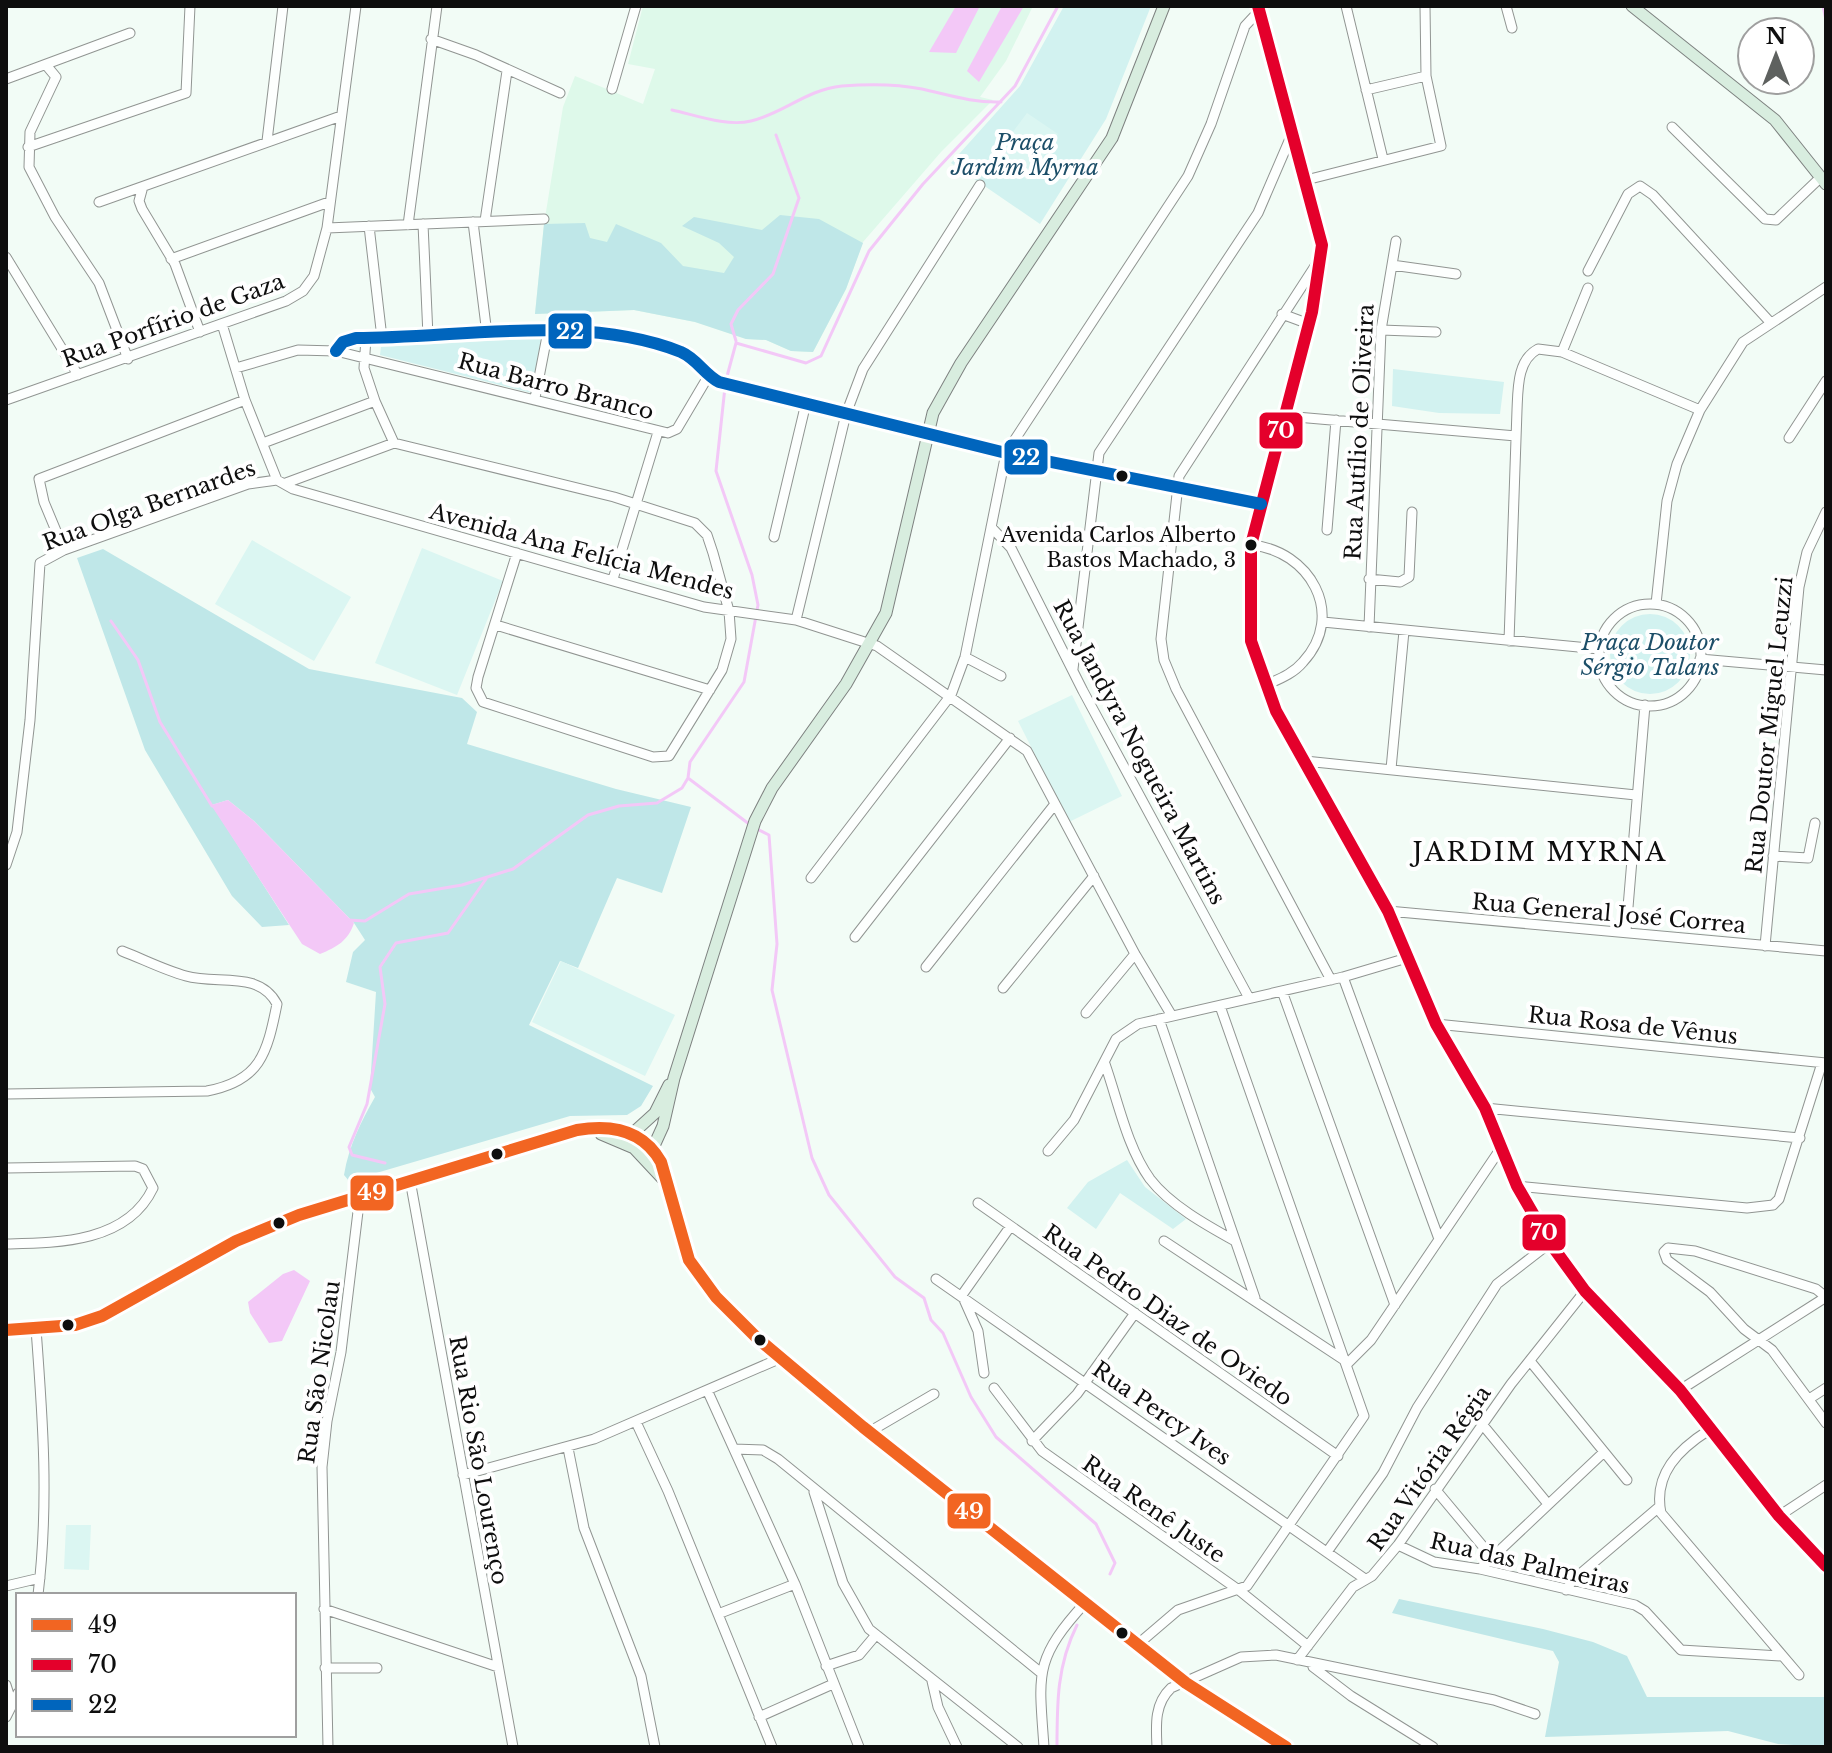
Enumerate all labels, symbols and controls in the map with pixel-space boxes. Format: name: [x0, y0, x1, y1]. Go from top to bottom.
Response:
north arrow: [1736, 16, 1816, 96]
text: N: [1766, 23, 1787, 50]
park label: Praça Jardim Myrna: [950, 129, 1099, 181]
street label: Rua Porfírio de Gaza: [58, 267, 289, 373]
street label: Rua Autílio de Oliveira: [1339, 302, 1380, 561]
line badge: 22: [547, 312, 593, 350]
text: 22: [556, 318, 584, 345]
street label: Rua Barro Branco: [455, 347, 657, 426]
line badge: 70: [1258, 411, 1304, 450]
text: 70: [1267, 417, 1295, 444]
line badge: 22: [1003, 438, 1049, 476]
text: 22: [1012, 444, 1040, 471]
street label: Rua Olga Bernardes: [39, 454, 259, 557]
unlabelled marker: [1114, 468, 1130, 484]
street label: Avenida Ana Felícia Mendes: [426, 498, 737, 605]
place label: Avenida Carlos Alberto Bastos Machado, 3: [1000, 523, 1236, 572]
marker: Avenida Carlos Alberto Bastos Machado, 3: [1243, 537, 1259, 553]
street label: Rua Doutor Miguel Leuzzi: [1740, 575, 1799, 875]
street label: Rua Jandyra Nogueira Martins: [1048, 595, 1232, 909]
park label: Praça Doutor Sérgio Talans: [1580, 629, 1719, 681]
district label: JARDIM MYRNA: [1410, 836, 1667, 868]
street label: Rua General José Correa: [1471, 888, 1748, 939]
street label: Rua Rosa de Vênus: [1527, 1001, 1739, 1050]
unlabelled marker: [489, 1146, 505, 1162]
line badge: 49: [349, 1174, 395, 1212]
text: 49: [357, 1179, 387, 1206]
line badge: 70: [1521, 1213, 1567, 1252]
unlabelled marker: [271, 1215, 287, 1231]
street label: Rua Pedro Diaz de Oviedo: [1038, 1219, 1298, 1412]
text: 70: [1530, 1219, 1558, 1246]
street label: Rua São Nicolau: [293, 1278, 346, 1465]
unlabelled marker: [60, 1317, 76, 1333]
unlabelled marker: [752, 1332, 768, 1348]
street label: Rua Rio São Lourenço: [443, 1334, 514, 1587]
street label: Rua Percy Ives: [1087, 1356, 1236, 1471]
street label: Rua Vitória Régia: [1362, 1380, 1497, 1556]
street label: Rua Renê Juste: [1077, 1450, 1230, 1569]
line badge: 49: [946, 1492, 992, 1530]
text: 49: [954, 1498, 984, 1525]
street label: Rua das Palmeiras: [1427, 1527, 1632, 1600]
legend: [16, 1593, 296, 1737]
text: 49: [88, 1610, 117, 1639]
unlabelled marker: [1114, 1625, 1130, 1641]
text: 70: [88, 1650, 117, 1679]
text: 22: [88, 1690, 118, 1719]

